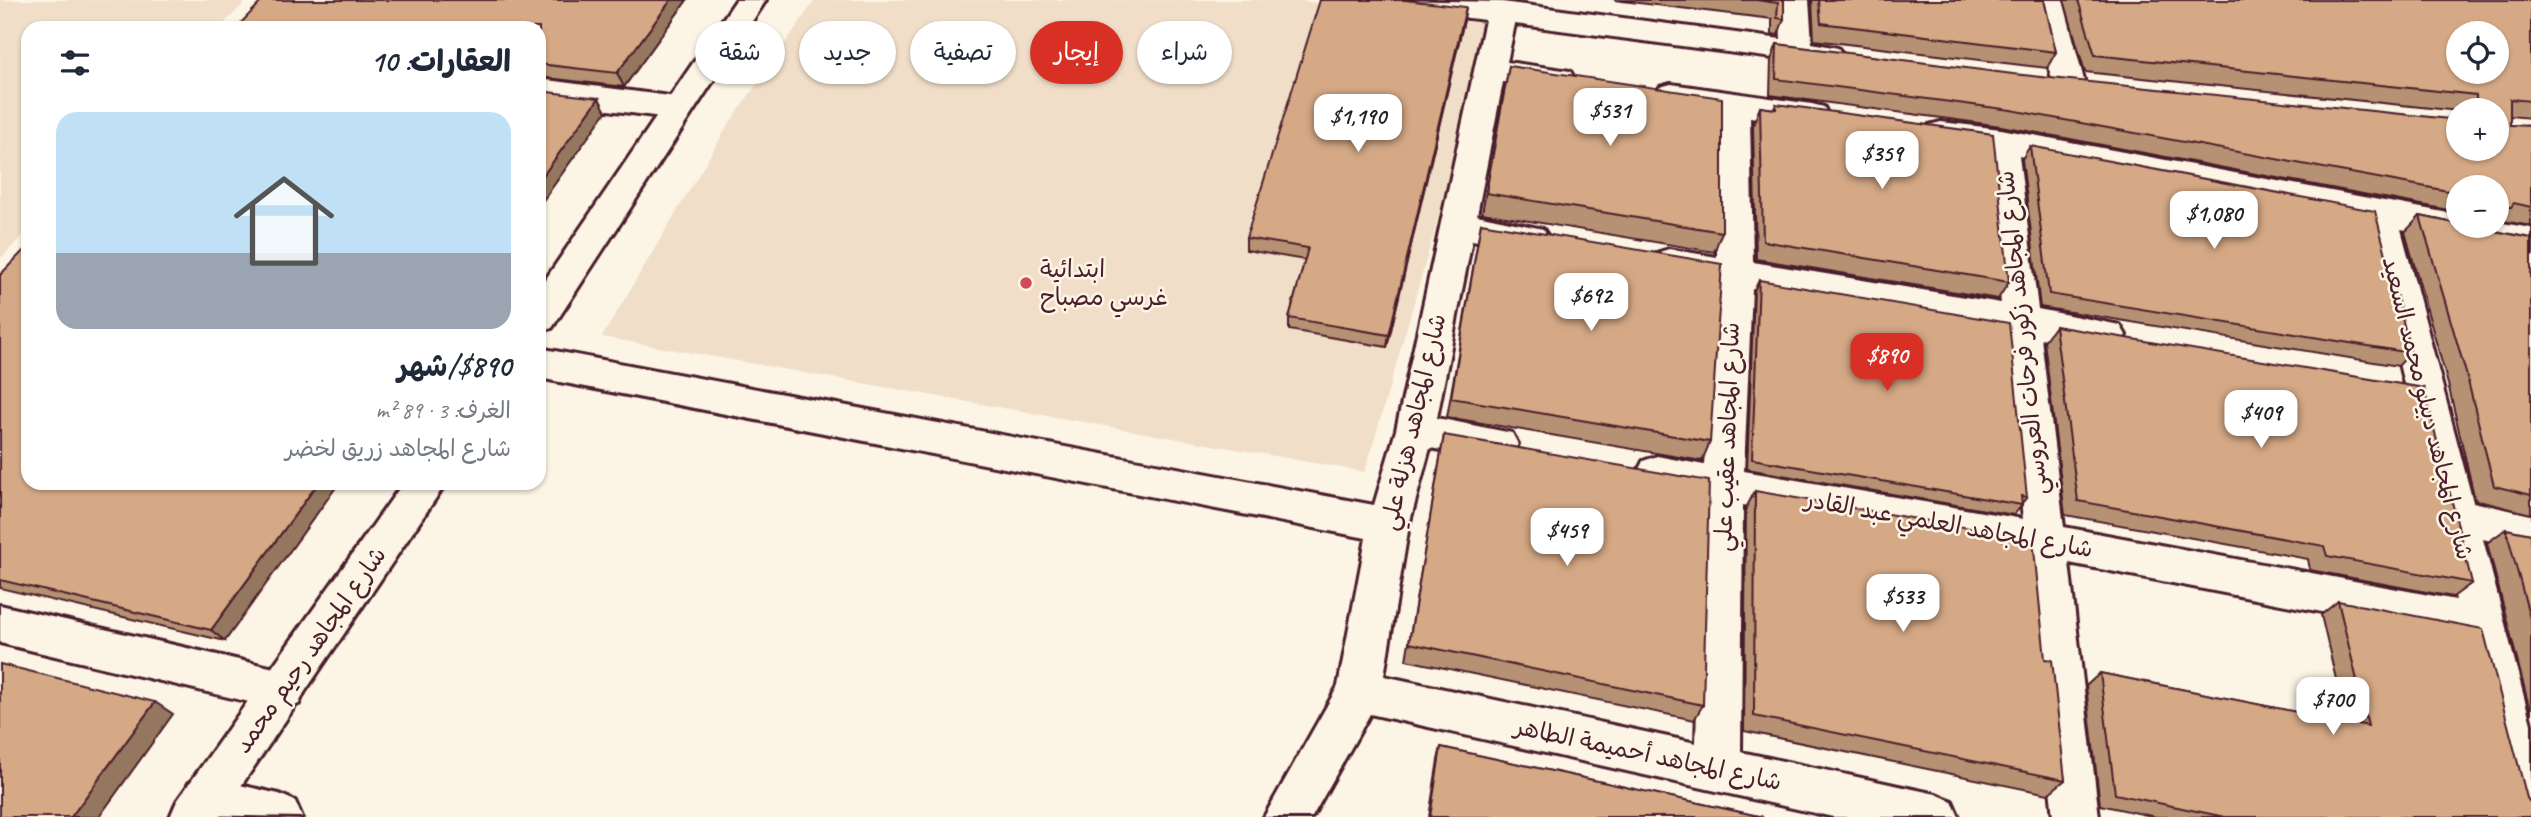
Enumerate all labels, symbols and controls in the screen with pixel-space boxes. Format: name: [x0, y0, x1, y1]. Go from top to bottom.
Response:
chip: شقة: [695, 21, 785, 84]
chip: جديد: [799, 21, 896, 84]
chip: تصفية: [910, 21, 1016, 84]
chip: إيجار: [1030, 21, 1123, 84]
chip: شراء: [1137, 21, 1232, 84]
map controls: [2446, 21, 2509, 238]
button: locate: [2446, 21, 2509, 84]
text: العقارات: 10: [370, 42, 511, 80]
icon: filters: [56, 44, 94, 82]
pin: $531: [1569, 88, 1651, 148]
pin: $1,190: [1301, 94, 1415, 154]
text: $531: [1589, 96, 1631, 125]
button: +: [2446, 98, 2509, 161]
text: $1,190: [1330, 102, 1386, 131]
pin: $359: [1841, 132, 1923, 191]
text: $359: [1862, 139, 1902, 168]
icon: home: [221, 158, 347, 284]
street label: شارع المجاهد زكور فرحات العروسي: [1990, 169, 2060, 497]
button: −: [2446, 175, 2509, 238]
pin: $1,080: [2157, 191, 2271, 251]
text: $1,080: [2186, 199, 2242, 228]
street label: شارع المجاهد دبيلو محمد السعيد: [2374, 253, 2480, 563]
place label: ابتدائية غرسي مصباح: [1040, 254, 1168, 318]
pin: $692: [1550, 274, 1632, 333]
marker: ابتدائية غرسي مصباح: [1018, 275, 1034, 291]
text: $692: [1570, 281, 1612, 310]
street label: شارع المجاهد هزلة علي: [1373, 311, 1458, 535]
street label: شارع المجاهد عقيب علي: [1708, 322, 1752, 553]
pin: $890: [1846, 334, 1928, 393]
text: $890: [1866, 341, 1908, 370]
text: $890/شهر: [398, 347, 511, 385]
pin: $409: [2220, 391, 2302, 450]
text: الغرف: 3 · 89 m²: [376, 396, 511, 425]
text: $409: [2240, 398, 2282, 427]
text: شارع المجاهد زريق لخضر: [285, 434, 511, 463]
street label: شارع المجاهد العلمي عبد القادر: [1800, 484, 2095, 570]
pin: $459: [1526, 508, 1608, 568]
text: $459: [1547, 516, 1587, 545]
street label: شارع المجاهد رحيم محمد: [227, 541, 395, 761]
pin: $533: [1862, 574, 1944, 634]
text: $533: [1882, 582, 1924, 611]
pin: $700: [2292, 678, 2374, 737]
text: $700: [2312, 685, 2354, 714]
street label: شارع المجاهد أحميمة الطاهر: [1509, 711, 1784, 799]

